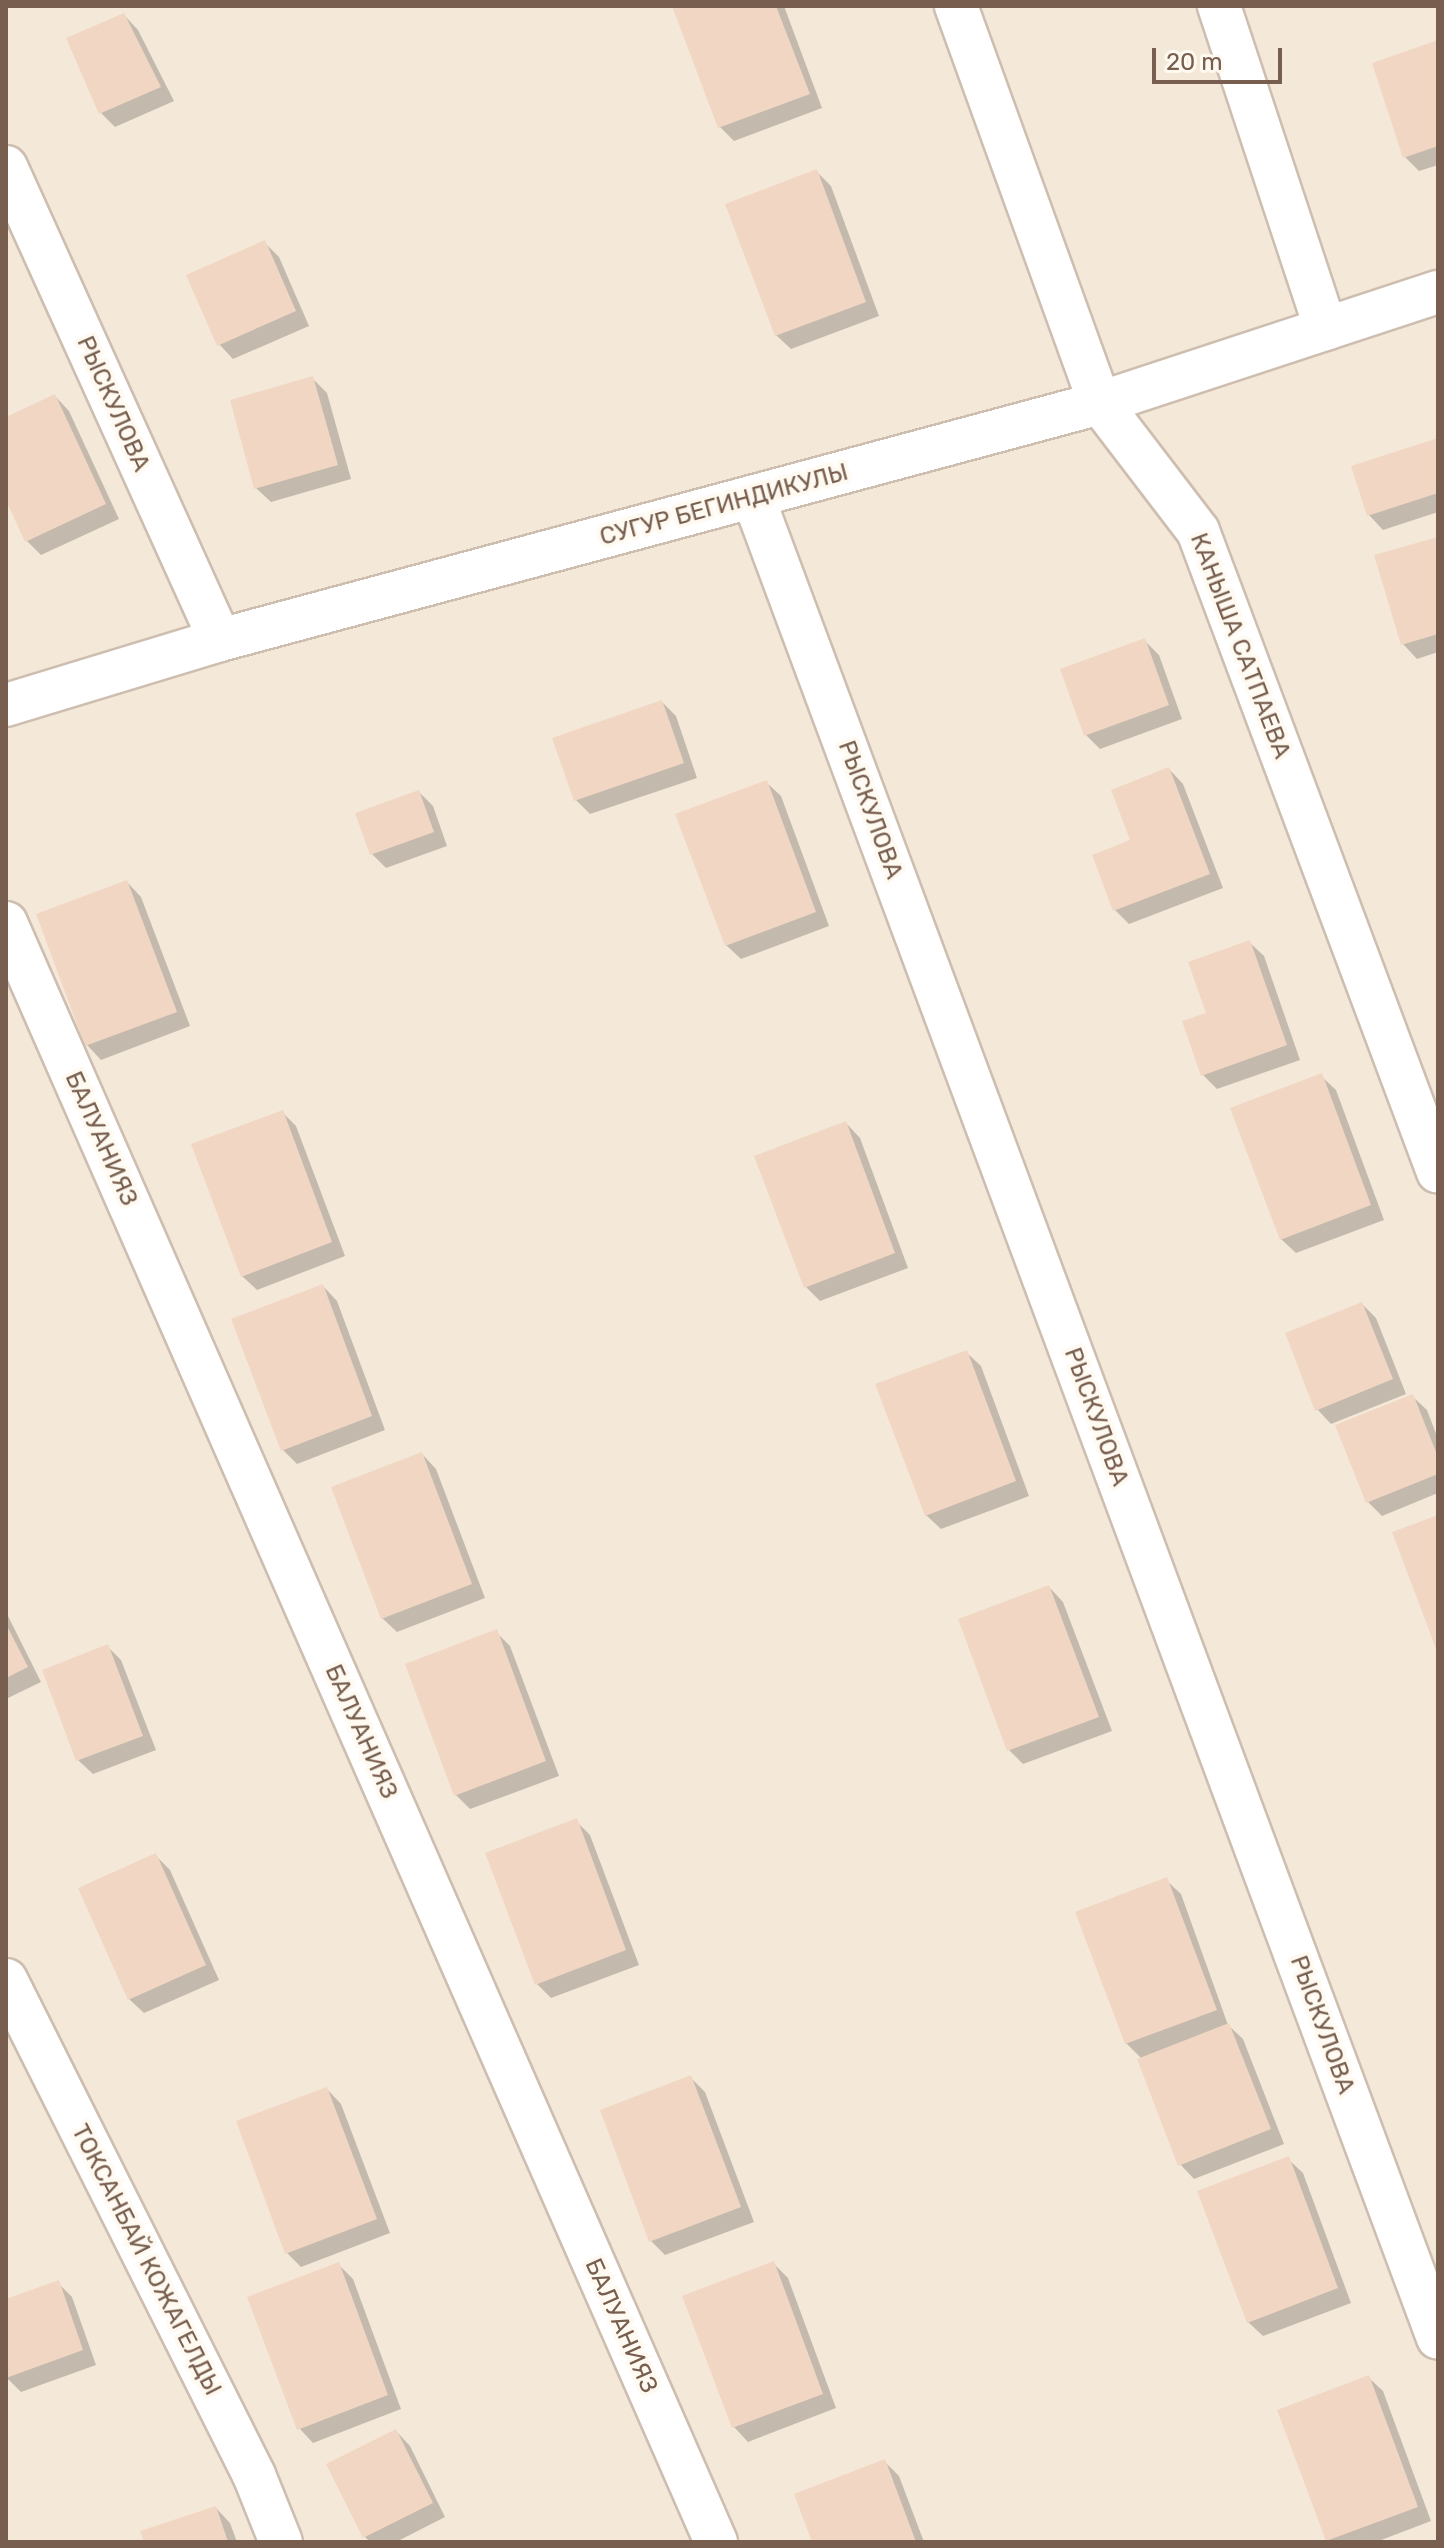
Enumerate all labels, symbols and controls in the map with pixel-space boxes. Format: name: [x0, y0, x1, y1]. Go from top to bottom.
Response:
scale bar: [1156, 32, 1286, 82]
text: 20 m: [1166, 48, 1223, 76]
street label: РЫСКУЛОВА: [70, 332, 156, 476]
street label: СУГУР БЕГИНДИКУЛЫ: [597, 458, 851, 552]
street label: КАНЫША САТПАЕВА: [1184, 529, 1296, 763]
street label: РЫСКУЛОВА: [832, 737, 908, 883]
street label: БАЛУАНИЯЗ: [59, 1067, 143, 1211]
street label: РЫСКУЛОВА: [1058, 1344, 1134, 1490]
street label: БАЛУАНИЯЗ: [319, 1660, 403, 1804]
street label: РЫСКУЛОВА: [1284, 1952, 1360, 2098]
street label: ТОКСАНБАЙ КОЖАГЕЛДЫ: [65, 2120, 227, 2400]
street label: БАЛУАНИЯЗ: [579, 2254, 663, 2398]

